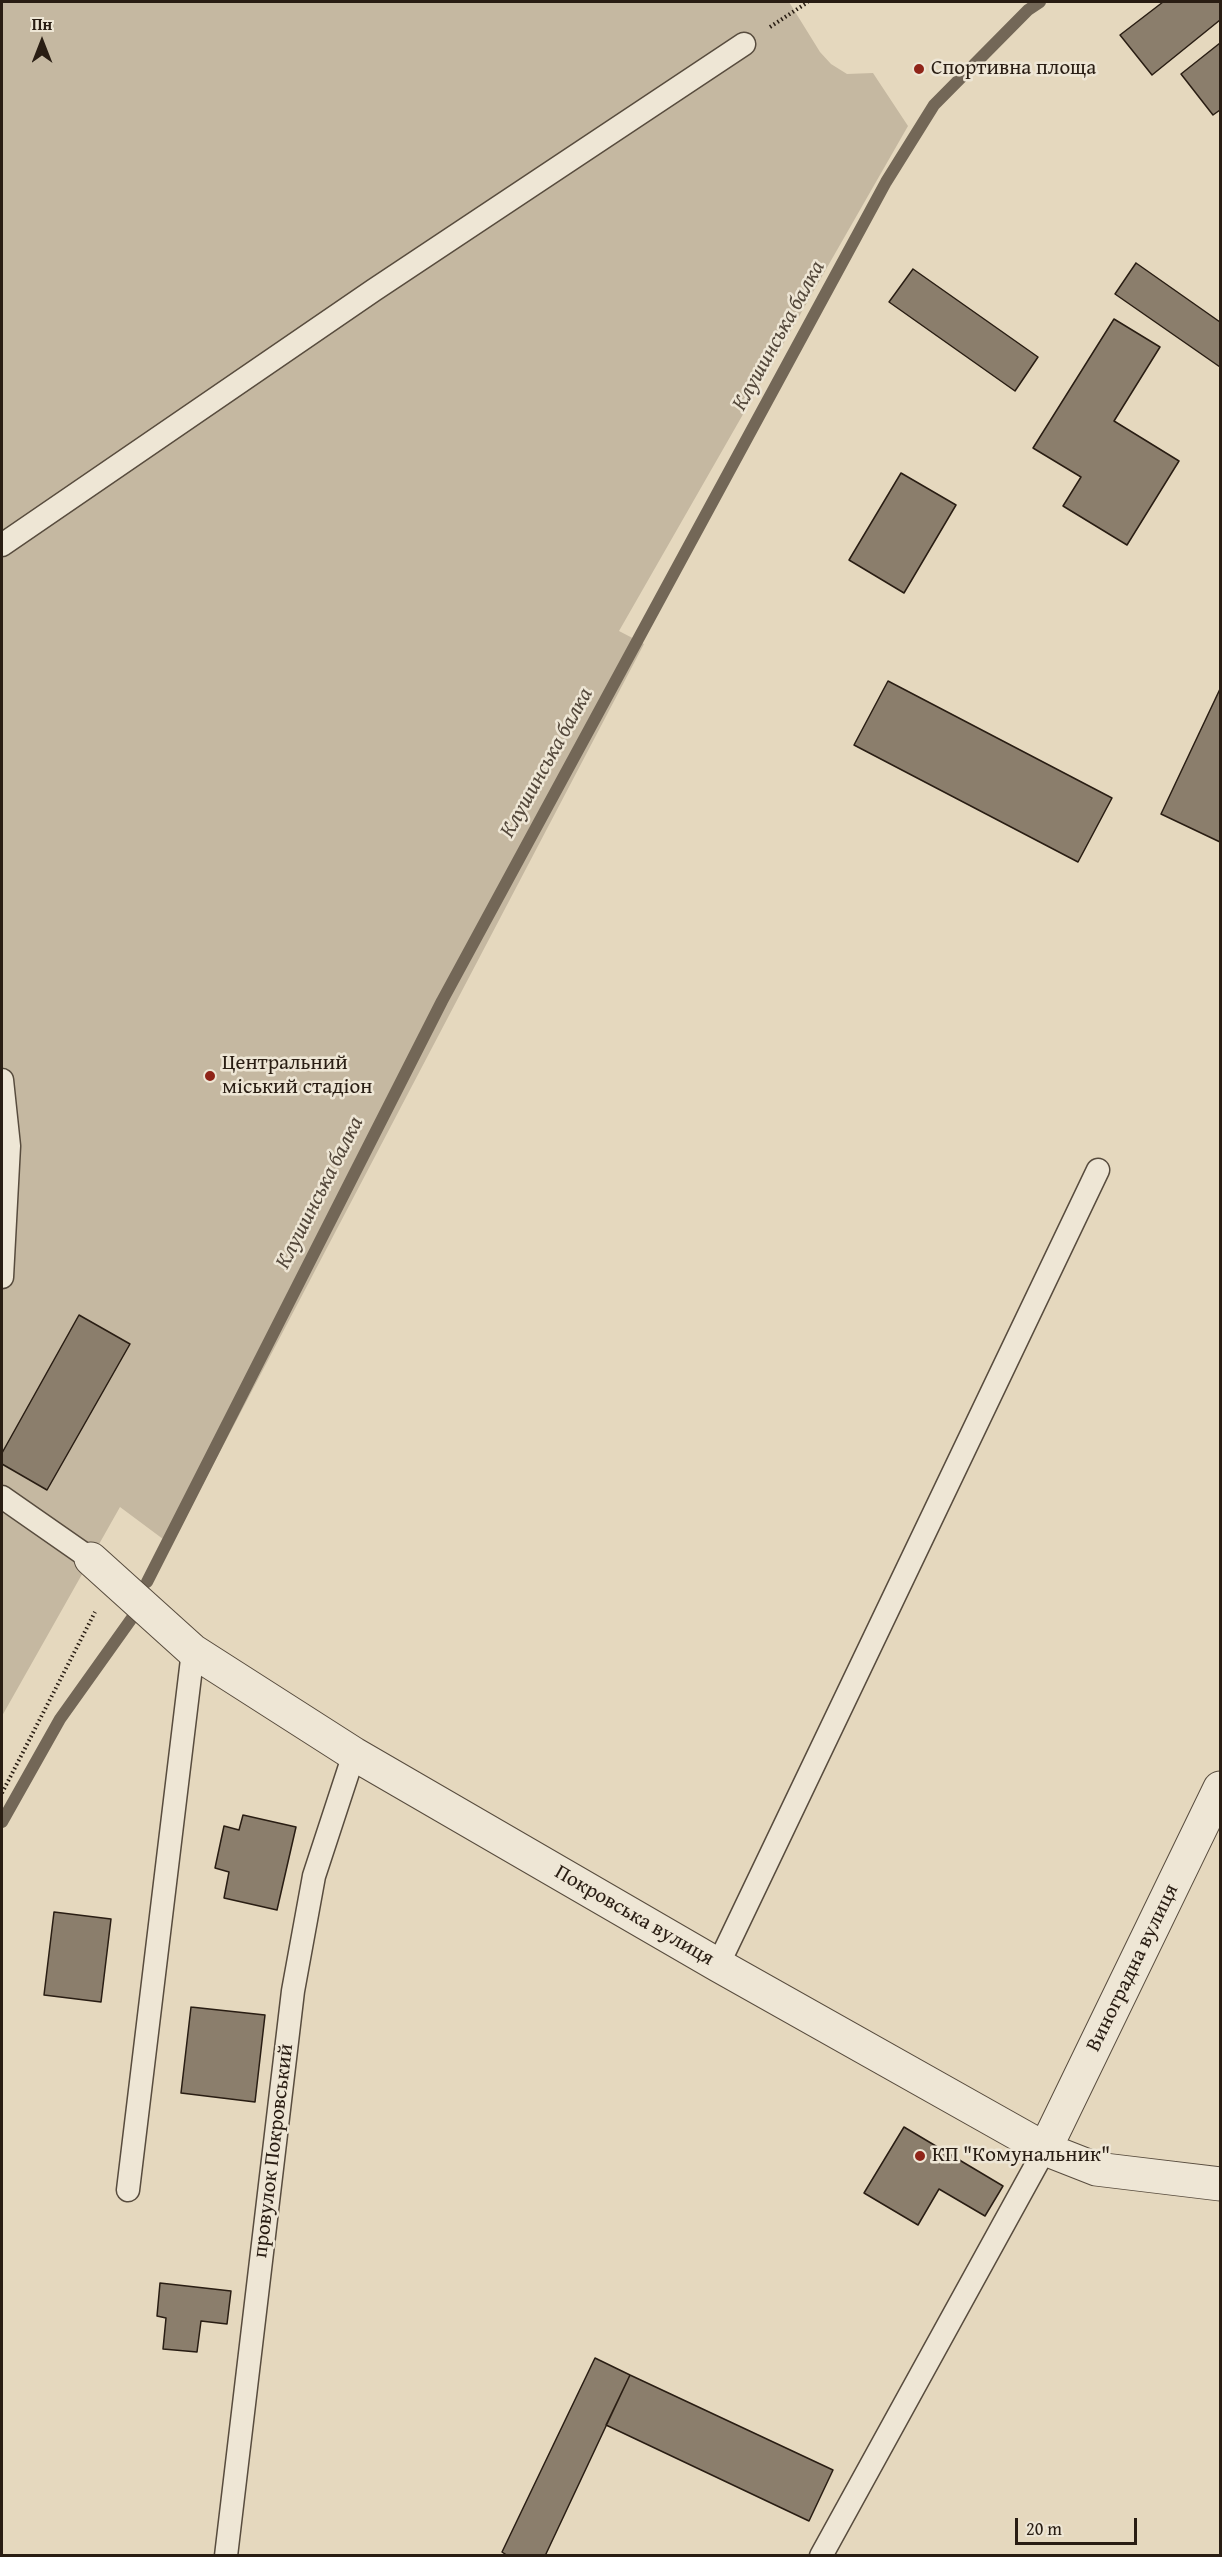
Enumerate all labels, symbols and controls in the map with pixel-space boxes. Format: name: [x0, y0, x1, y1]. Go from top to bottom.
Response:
north arrow: [12, 12, 72, 72]
text: Пн: [32, 12, 52, 36]
place label: Спортивна площа: [931, 56, 1096, 82]
marker: Спортивна площа: [912, 62, 926, 76]
water label: Клушинська балка: [727, 256, 831, 416]
water label: Клушинська балка: [495, 683, 599, 843]
place label: Центральний міський стадіон: [222, 1051, 372, 1101]
marker: Центральний міський стадіон: [203, 1069, 217, 1083]
water label: Клушинська балка: [270, 1112, 370, 1274]
street label: Покровська вулиця: [550, 1860, 718, 1972]
street label: Виноградна вулиця: [1082, 1880, 1184, 2056]
street label: провулок Покровський: [248, 2043, 300, 2259]
place label: КП "Комунальник": [932, 2143, 1110, 2169]
marker: КП "Комунальник": [913, 2149, 927, 2163]
scale bar: [1018, 2506, 1140, 2544]
text: 20 m: [1026, 2515, 1062, 2542]

